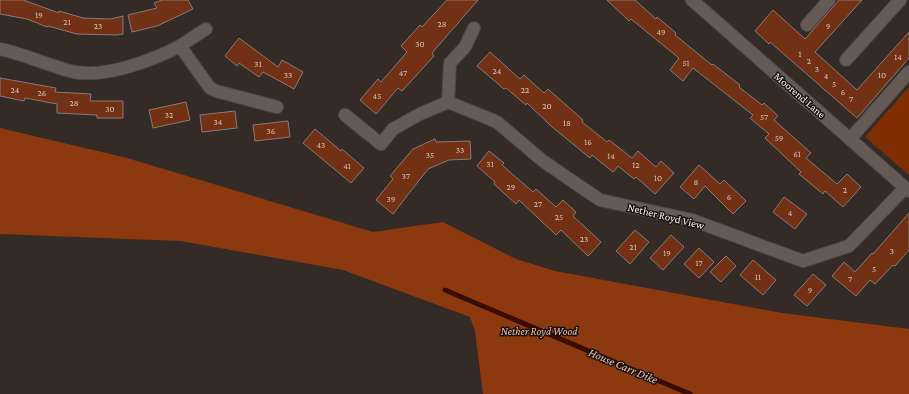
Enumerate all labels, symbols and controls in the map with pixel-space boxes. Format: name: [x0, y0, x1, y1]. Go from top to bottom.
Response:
house number: 19: [35, 10, 43, 20]
house number: 21: [63, 17, 71, 27]
house number: 28: [437, 19, 447, 29]
house number: 23: [94, 21, 102, 31]
house number: 9: [826, 21, 831, 31]
house number: 49: [656, 27, 666, 37]
house number: 30: [415, 39, 425, 49]
house number: 1: [799, 49, 802, 59]
house number: 14: [894, 52, 902, 62]
house number: 2: [807, 56, 811, 66]
house number: 51: [682, 58, 690, 68]
house number: 31: [254, 59, 262, 69]
house number: 3: [815, 64, 819, 74]
house number: 24: [493, 66, 502, 76]
house number: 47: [399, 68, 407, 78]
house number: 33: [284, 70, 292, 80]
street label: Moorend Lane: [772, 70, 828, 121]
house number: 10: [878, 70, 886, 80]
house number: 4: [824, 71, 829, 81]
house number: 5: [832, 79, 836, 89]
house number: 24: [11, 85, 20, 95]
house number: 22: [521, 85, 529, 95]
house number: 6: [841, 87, 846, 97]
house number: 26: [38, 88, 47, 98]
house number: 45: [373, 91, 381, 101]
house number: 7: [849, 94, 853, 104]
house number: 28: [69, 98, 79, 108]
house number: 20: [542, 101, 552, 111]
house number: 30: [105, 104, 115, 114]
house number: 32: [165, 110, 173, 120]
house number: 57: [760, 112, 768, 122]
house number: 34: [214, 117, 223, 127]
house number: 18: [563, 118, 571, 128]
house number: 36: [267, 126, 276, 136]
house number: 59: [775, 133, 784, 143]
house number: 16: [584, 137, 592, 147]
house number: 43: [317, 140, 325, 150]
house number: 33: [456, 145, 464, 155]
house number: 61: [793, 149, 801, 159]
house number: 35: [426, 150, 434, 160]
house number: 14: [607, 151, 615, 161]
house number: 31: [486, 159, 494, 169]
house number: 12: [632, 160, 640, 170]
house number: 41: [343, 161, 351, 171]
house number: 37: [402, 171, 410, 181]
house number: 10: [654, 173, 662, 183]
house number: 8: [694, 177, 699, 187]
house number: 29: [507, 182, 516, 192]
house number: 2: [843, 185, 847, 195]
house number: 6: [727, 192, 732, 202]
house number: 39: [387, 194, 396, 204]
house number: 27: [534, 199, 542, 209]
street label: Nether Royd View: [626, 201, 706, 233]
house number: 4: [788, 208, 793, 218]
house number: 25: [555, 212, 563, 222]
house number: 23: [580, 234, 588, 244]
house number: 21: [629, 242, 637, 252]
house number: 3: [890, 246, 894, 256]
house number: 19: [663, 248, 671, 258]
house number: 17: [695, 258, 703, 268]
house number: 5: [872, 264, 876, 274]
house number: 11: [755, 272, 761, 282]
house number: 7: [848, 274, 852, 284]
house number: 9: [808, 285, 813, 295]
park label: Nether Royd Wood: [501, 325, 578, 338]
water label: House Carr Dike: [586, 345, 660, 387]

